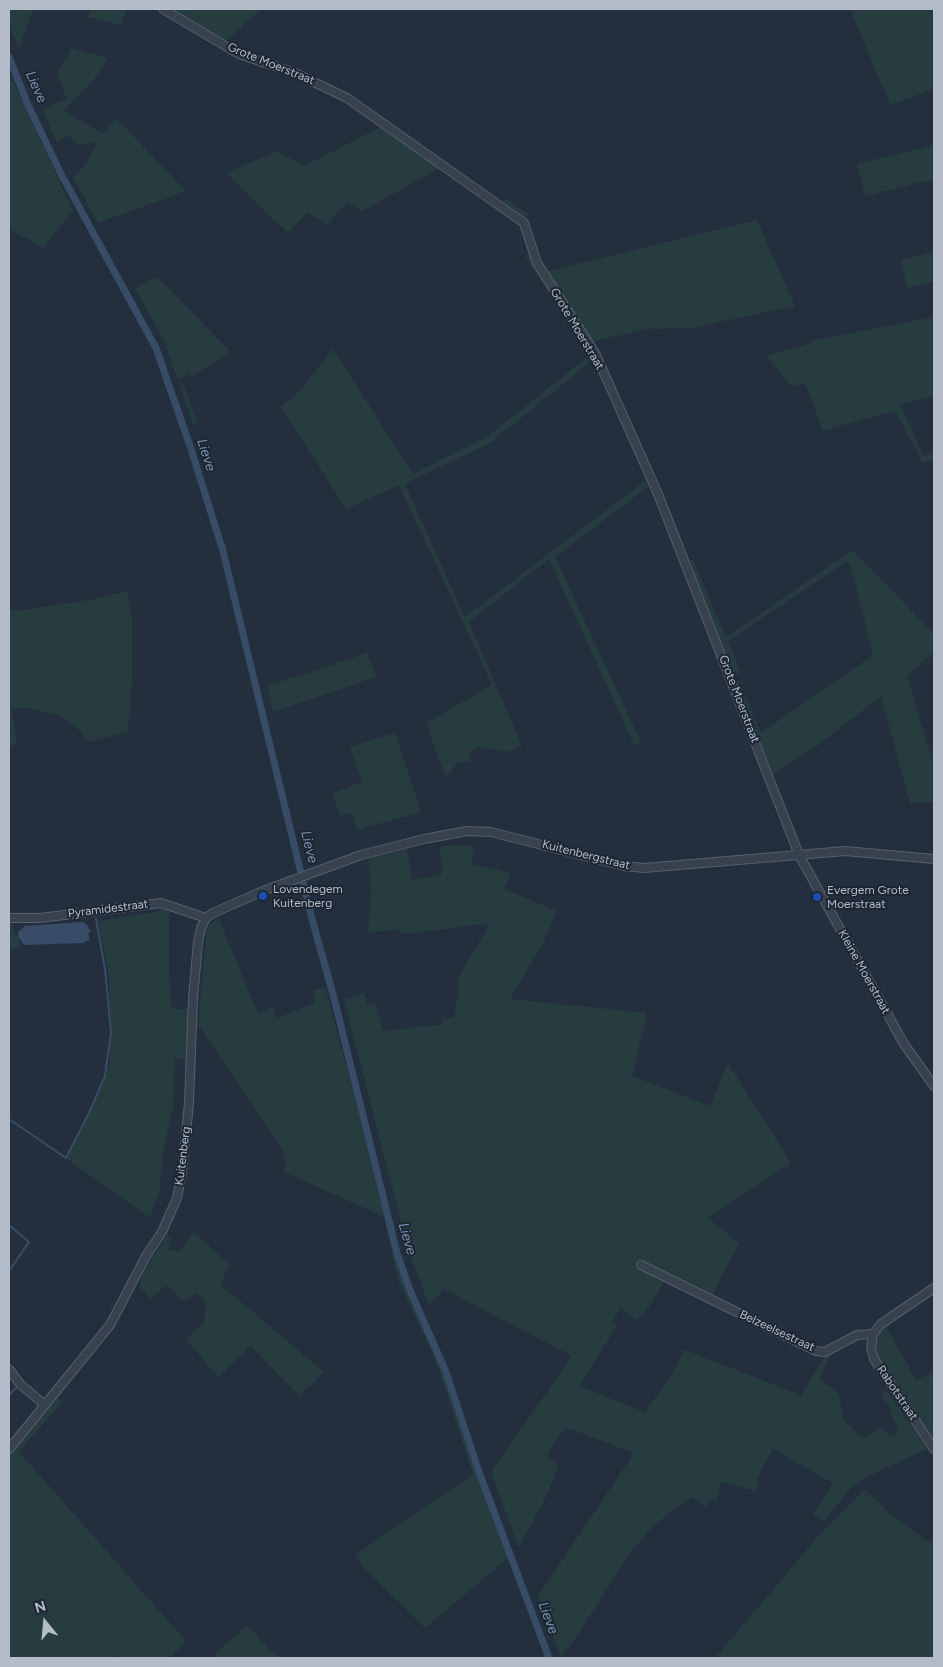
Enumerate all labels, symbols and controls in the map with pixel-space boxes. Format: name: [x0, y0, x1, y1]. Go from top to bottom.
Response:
street label: Grote Moerstraat: [225, 40, 317, 88]
water label: Lieve: [22, 69, 50, 105]
street label: Grote Moerstraat: [547, 286, 607, 372]
water label: Lieve: [193, 437, 219, 473]
street label: Grote Moerstraat: [716, 653, 762, 745]
water label: Lieve: [297, 829, 321, 865]
street label: Kuitenbergstraat: [541, 837, 631, 873]
place label: Lovendegem Kuitenberg: [273, 882, 343, 910]
place label: Evergem Grote Moerstraat: [827, 883, 909, 911]
marker: Lovendegem Kuitenberg: [257, 890, 269, 902]
marker: Evergem Grote Moerstraat: [811, 891, 823, 903]
street label: Pyramidestraat: [67, 897, 149, 921]
street label: Kleine Moerstraat: [835, 927, 893, 1017]
street label: Kuitenberg: [172, 1126, 194, 1186]
water label: Lieve: [394, 1221, 420, 1257]
street label: Belzeelsestraat: [737, 1307, 817, 1355]
street label: Rabotstraat: [873, 1363, 921, 1423]
north arrow: [20, 1597, 70, 1647]
text: N: [33, 1597, 48, 1617]
water label: Lieve: [534, 1600, 562, 1636]

